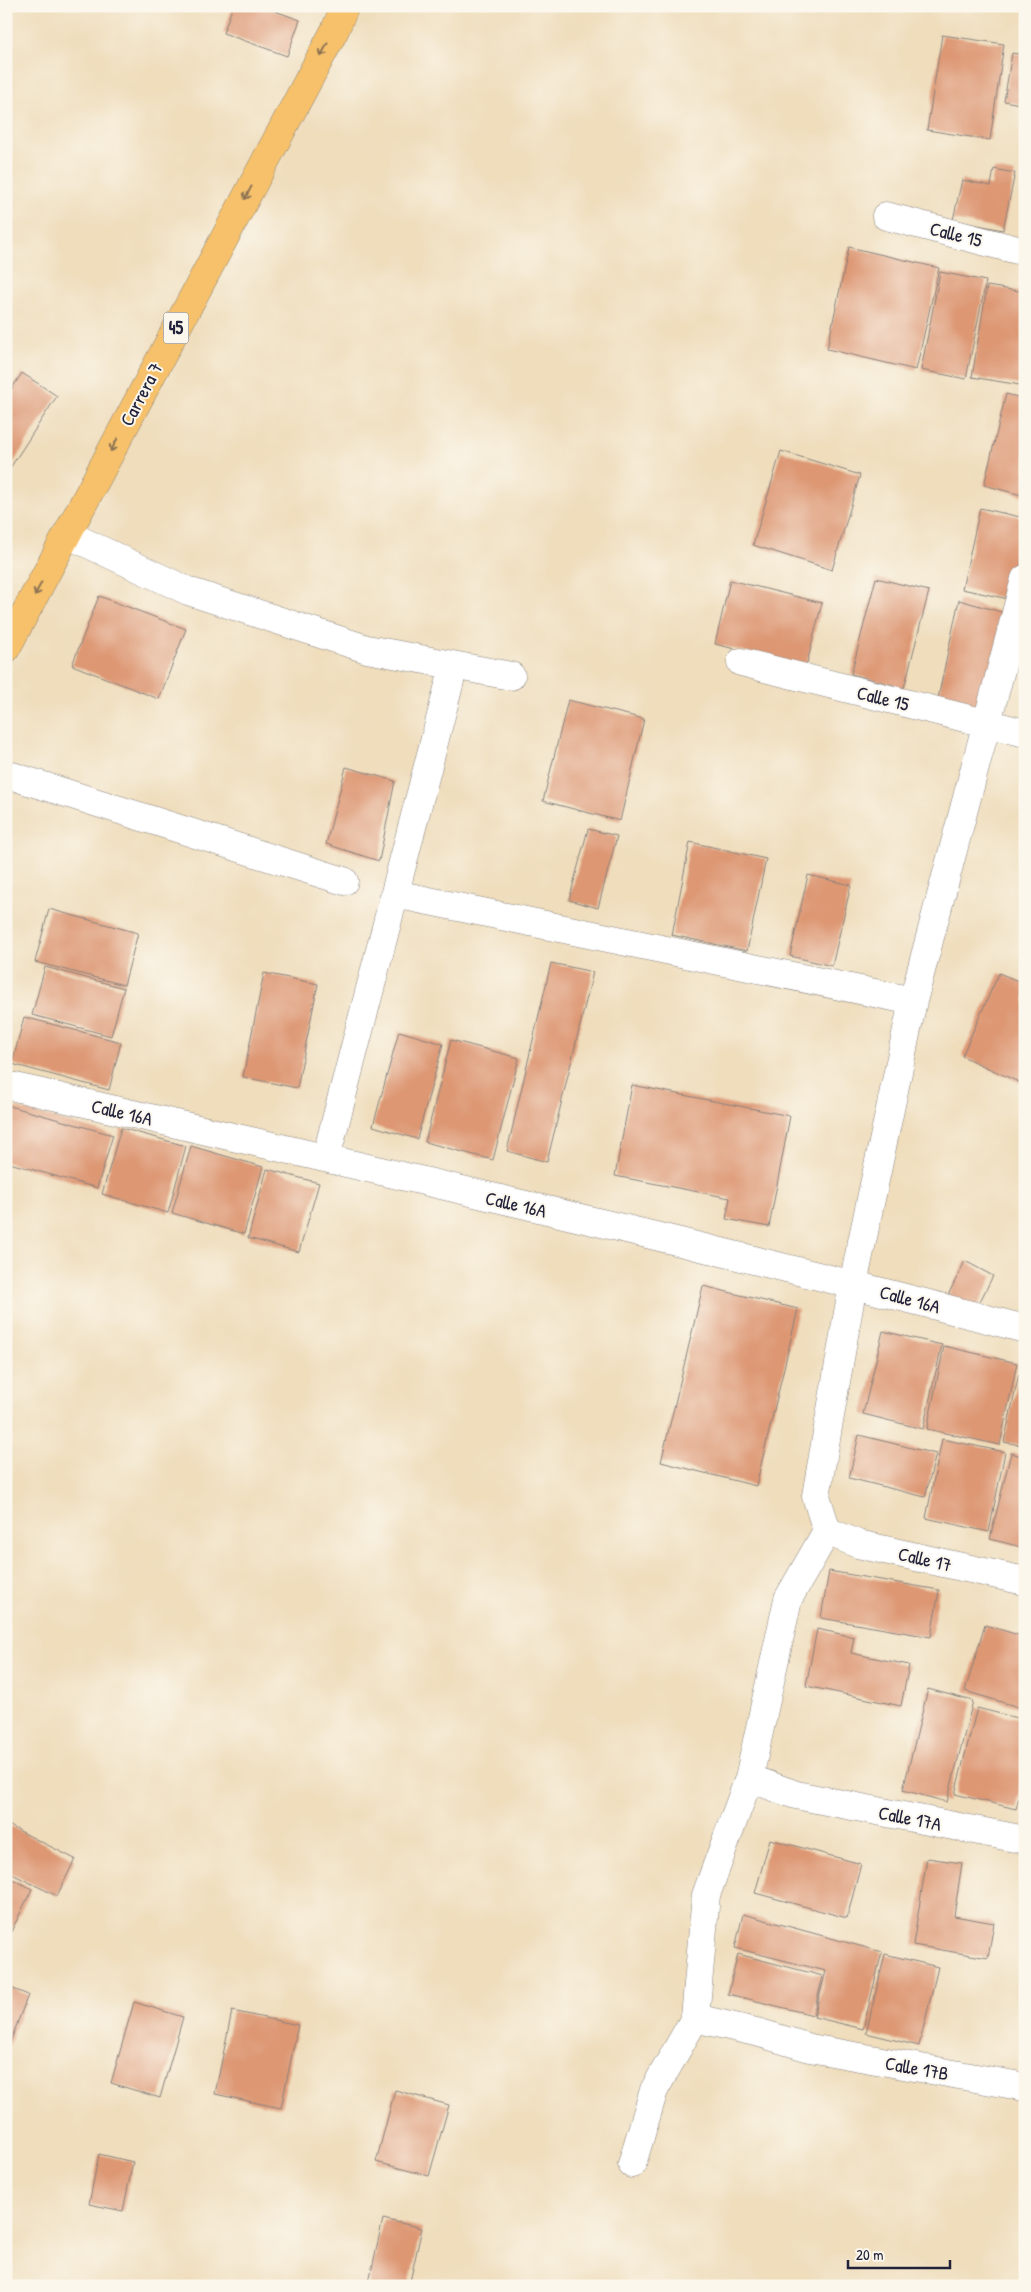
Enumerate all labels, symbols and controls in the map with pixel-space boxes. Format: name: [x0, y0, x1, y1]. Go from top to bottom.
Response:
one-way arrow: [319, 42, 328, 57]
one-way arrow: [242, 186, 252, 200]
street label: Calle 15: [927, 215, 985, 253]
road number: 45: [164, 312, 188, 343]
street label: Carrera 7: [113, 358, 169, 430]
one-way arrow: [109, 437, 118, 452]
one-way arrow: [33, 581, 43, 596]
street label: Calle 15: [854, 679, 912, 717]
street label: Calle 16A: [89, 1092, 155, 1132]
street label: Calle 16A: [483, 1184, 549, 1224]
street label: Calle 16A: [877, 1278, 943, 1320]
street label: Calle 17: [896, 1540, 954, 1578]
street label: Calle 17A: [876, 1799, 944, 1837]
street label: Calle 17B: [883, 2050, 951, 2086]
scale bar: [848, 2237, 951, 2269]
text: 20 m: [856, 2244, 883, 2265]

